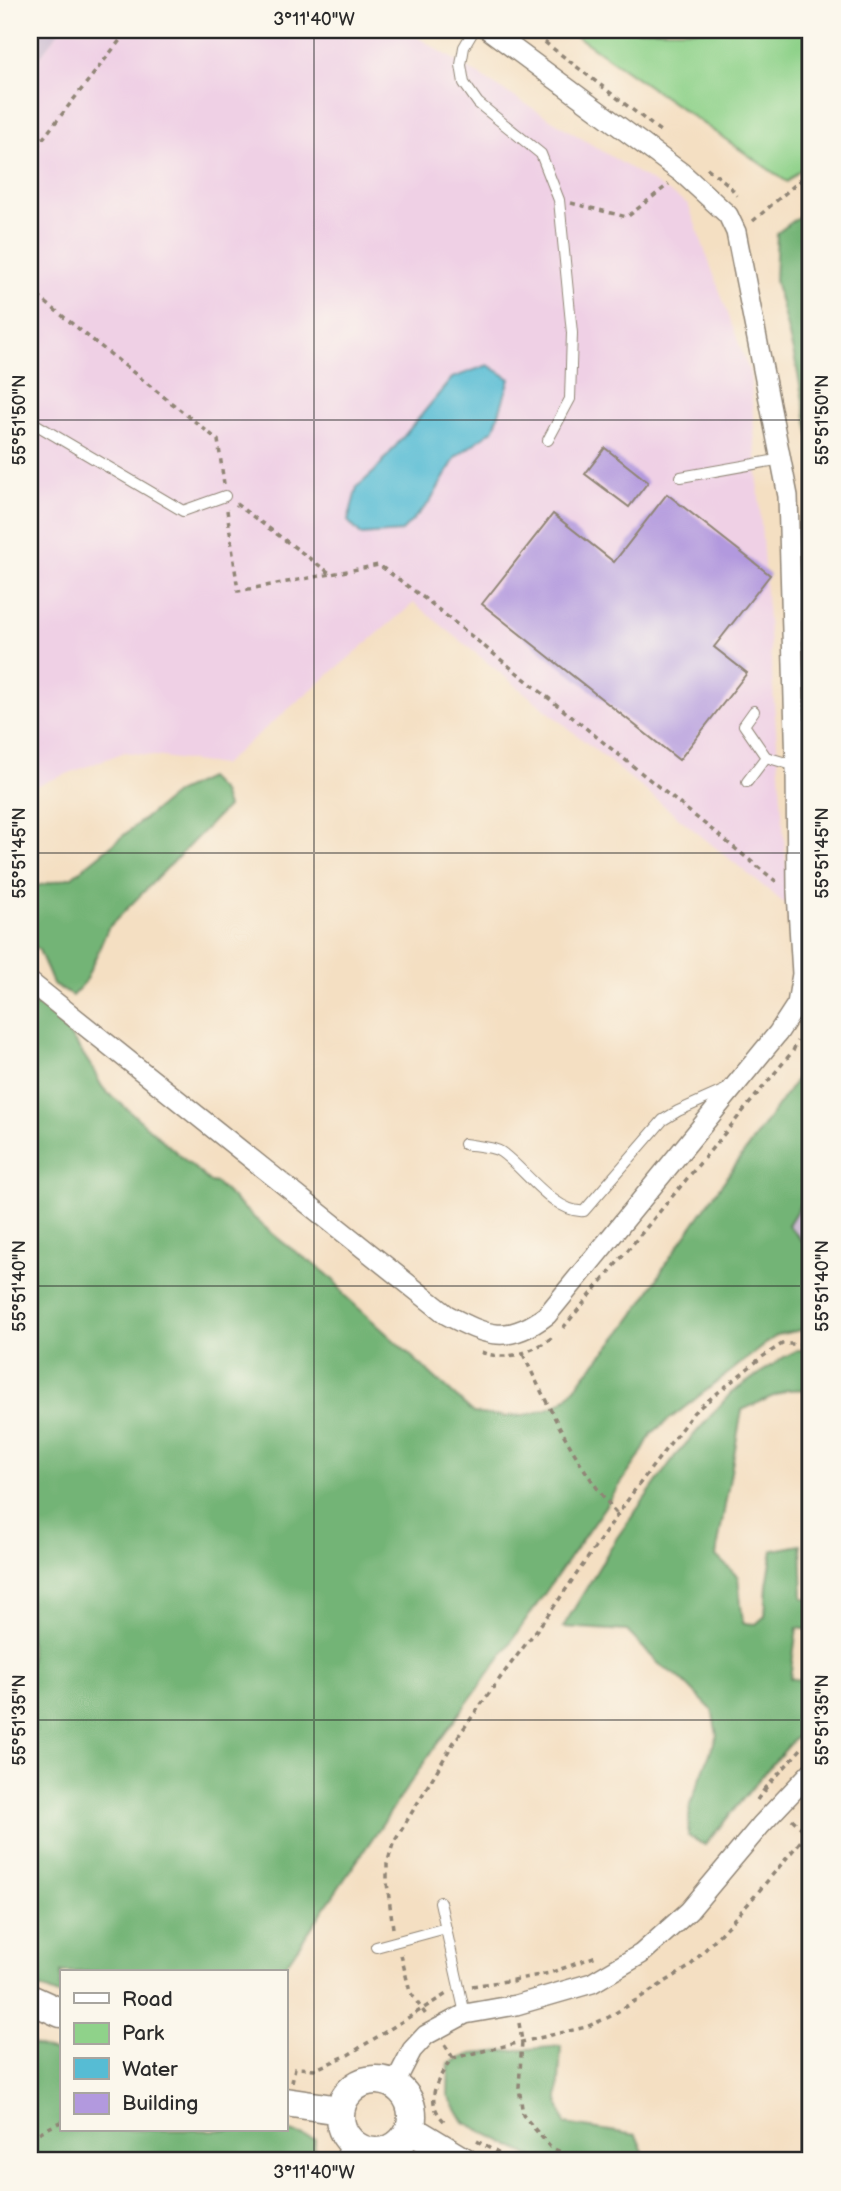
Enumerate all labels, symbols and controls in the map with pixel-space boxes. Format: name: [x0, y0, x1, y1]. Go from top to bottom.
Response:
text: 3°11'40"W: [273, 9, 355, 30]
text: 55°51'50"N: [9, 374, 30, 466]
text: 55°51'50"N: [812, 374, 833, 466]
text: 55°51'45"N: [9, 807, 30, 899]
text: 55°51'45"N: [812, 807, 833, 899]
text: 55°51'40"N: [9, 1240, 30, 1332]
text: 55°51'40"N: [812, 1240, 833, 1332]
text: 55°51'35"N: [9, 1674, 30, 1766]
text: 55°51'35"N: [812, 1674, 833, 1766]
legend: [60, 1970, 287, 2132]
text: Road: [122, 1987, 173, 2012]
text: Park: [122, 2021, 165, 2046]
text: Water: [122, 2057, 178, 2082]
text: Building: [122, 2091, 198, 2116]
text: 3°11'40"W: [273, 2162, 355, 2183]

